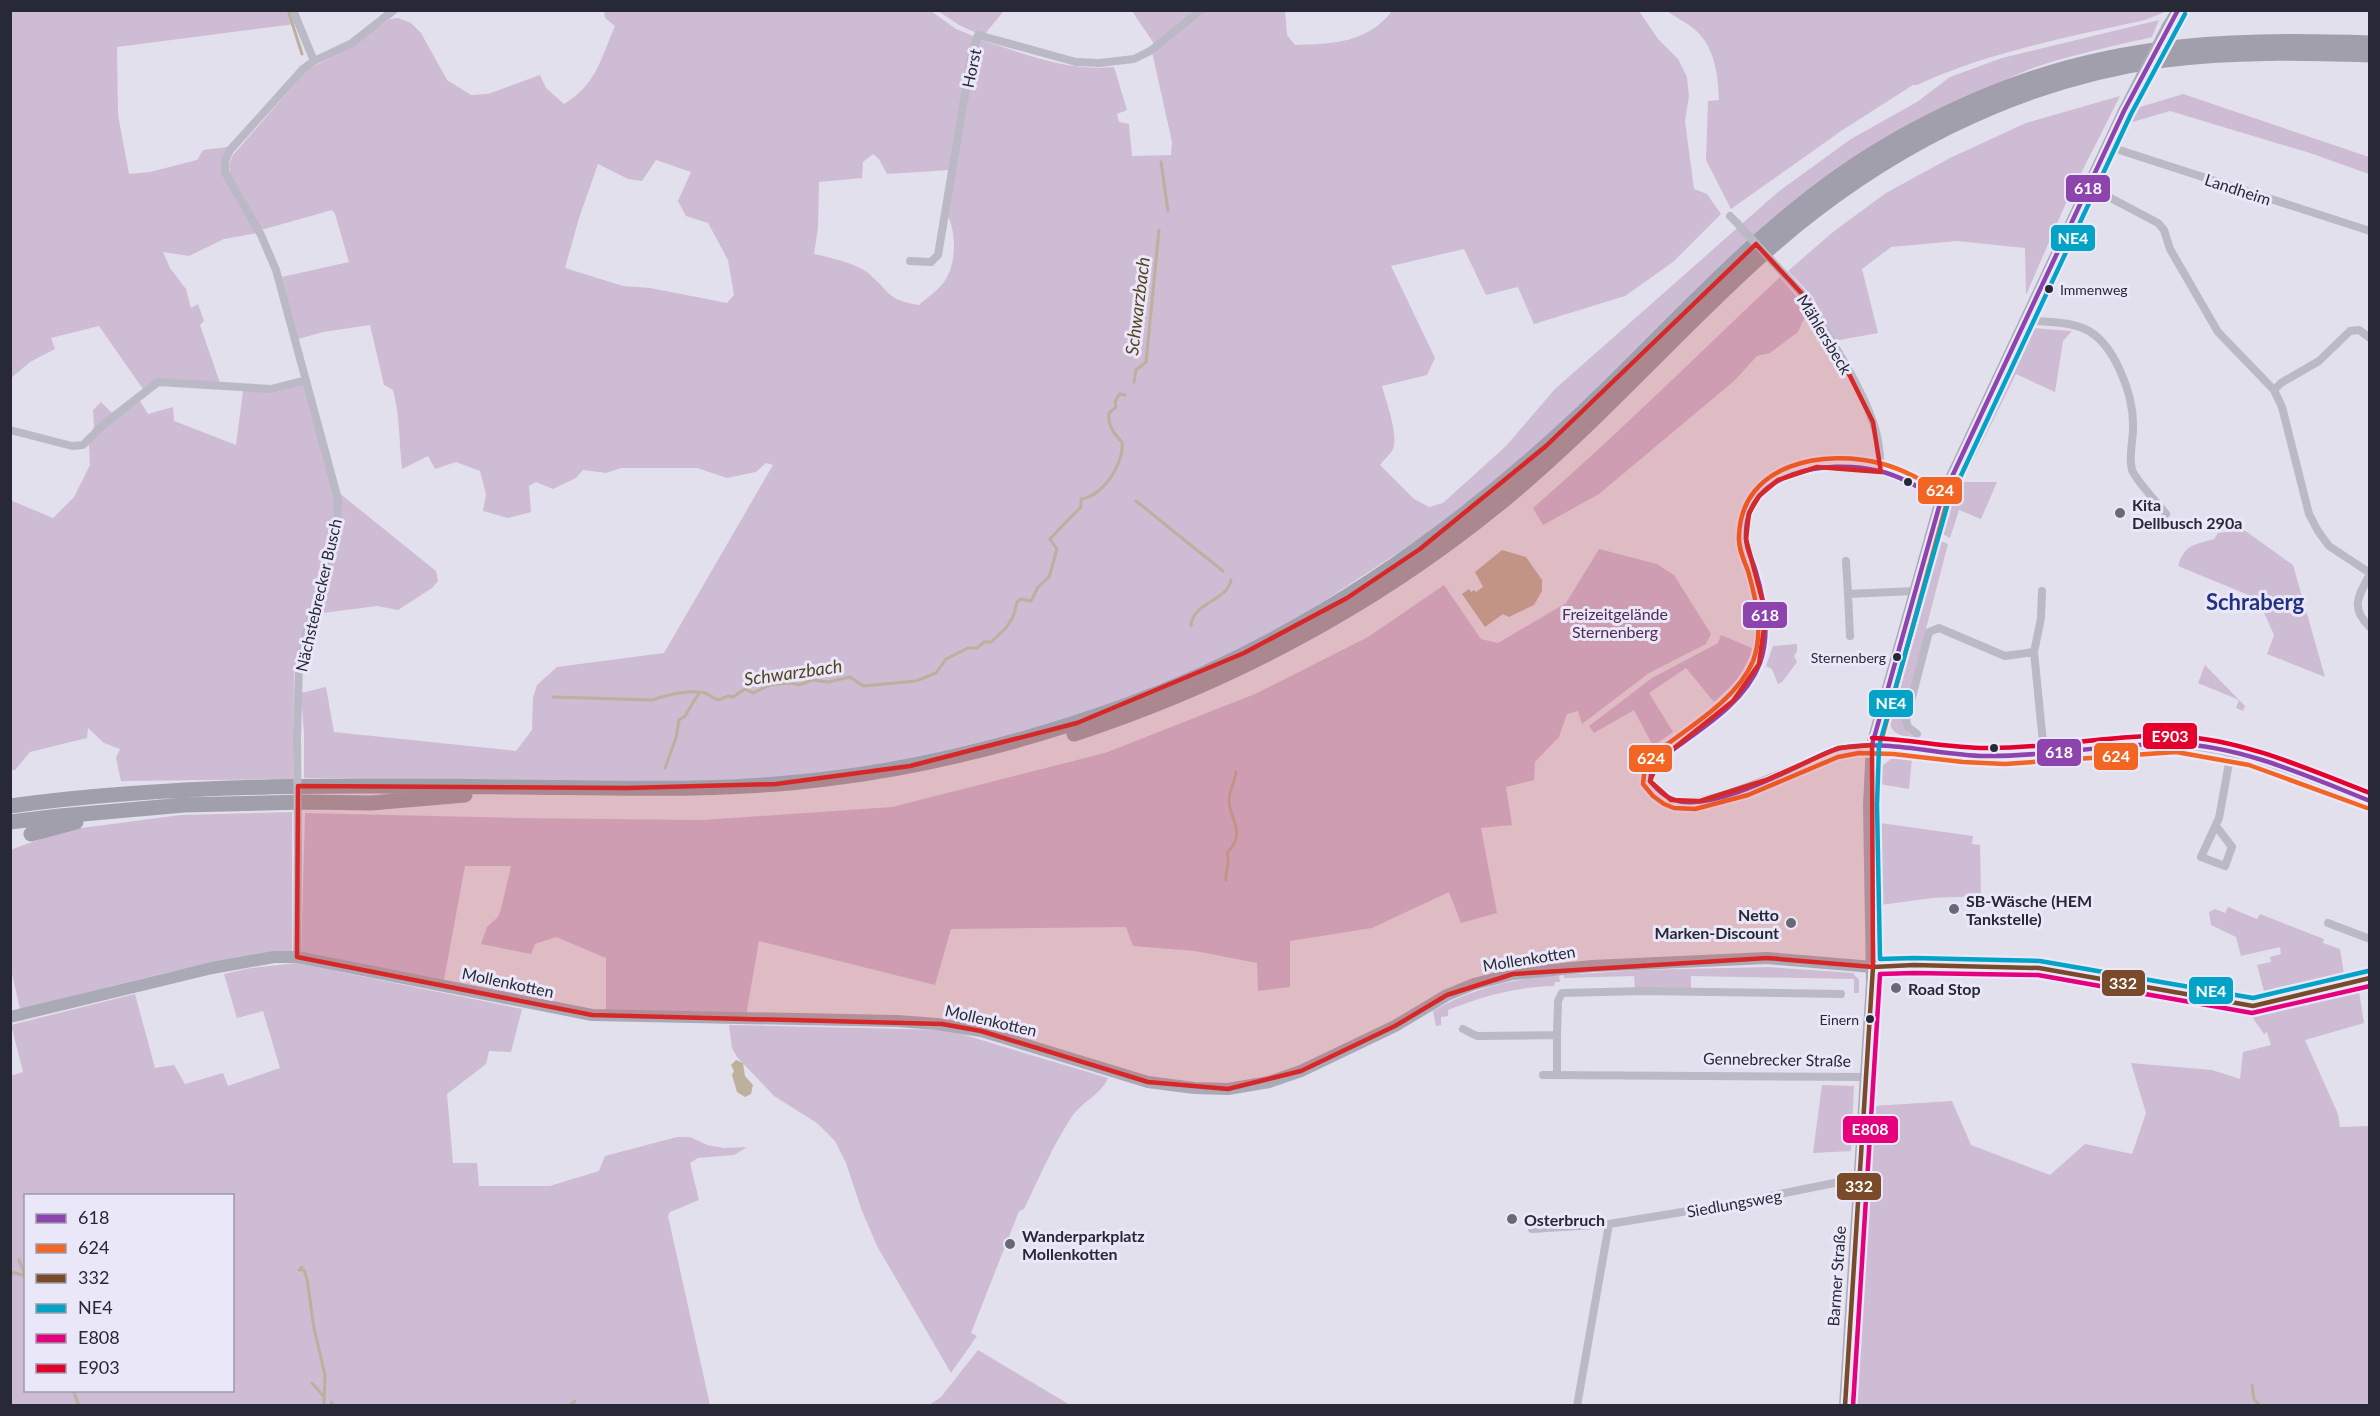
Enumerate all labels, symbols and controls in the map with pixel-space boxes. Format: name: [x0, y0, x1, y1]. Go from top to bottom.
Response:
street label: Horst: [958, 46, 984, 89]
street label: Landheim: [2203, 169, 2273, 209]
line badge: 618: [2065, 174, 2111, 203]
text: 618: [2074, 178, 2102, 197]
line badge: NE4: [2050, 224, 2096, 252]
text: NE4: [2058, 228, 2088, 247]
water label: Schwarzbach: [1120, 256, 1154, 356]
place label: Immenweg: [2060, 281, 2128, 298]
marker: Immenweg: [2043, 283, 2055, 295]
street label: Mählersbeck: [1794, 291, 1857, 378]
unlabelled marker: [1902, 476, 1914, 488]
line badge: 624: [1917, 476, 1963, 505]
text: 624: [1926, 480, 1954, 499]
place label: Kita Dellbusch 290a: [2132, 495, 2242, 532]
marker: Kita Dellbusch 290a: [2113, 506, 2127, 520]
street label: Nächstebrecker Busch: [291, 517, 345, 673]
district label: Schraberg: [2206, 588, 2304, 615]
line badge: 618: [1742, 601, 1788, 629]
park label: Freizeitgelände Sternenberg: [1562, 604, 1668, 641]
text: 618: [1751, 605, 1779, 624]
place label: Sternenberg: [1811, 649, 1886, 666]
marker: Sternenberg: [1891, 651, 1903, 663]
water label: Schwarzbach: [742, 654, 844, 690]
line badge: NE4: [1868, 689, 1914, 718]
text: NE4: [1876, 693, 1906, 712]
line badge: E903: [2142, 722, 2198, 750]
text: E903: [2151, 726, 2189, 745]
line badge: 618: [2036, 738, 2082, 767]
unlabelled marker: [1988, 742, 2000, 754]
text: 618: [2045, 742, 2073, 761]
line badge: 624: [2093, 742, 2139, 771]
line badge: 624: [1628, 744, 1673, 773]
text: 624: [2102, 746, 2130, 765]
text: 624: [1637, 748, 1665, 767]
place label: SB-Wäsche (HEM Tankstelle): [1966, 891, 2092, 928]
marker: SB-Wäsche (HEM Tankstelle): [1947, 902, 1961, 916]
place label: Netto Marken-Discount: [1655, 905, 1779, 942]
marker: Netto Marken-Discount: [1784, 916, 1798, 930]
street label: Mollenkotten: [1481, 941, 1577, 975]
street label: Mollenkotten: [460, 963, 556, 1001]
line badge: 332: [2101, 969, 2146, 997]
text: 332: [2109, 973, 2137, 992]
line badge: NE4: [2188, 976, 2234, 1005]
place label: Road Stop: [1908, 979, 1981, 998]
marker: Road Stop: [1889, 981, 1903, 995]
text: NE4: [2196, 981, 2226, 1000]
street label: Mollenkotten: [943, 1000, 1039, 1040]
place label: Einern: [1819, 1011, 1859, 1028]
marker: Einern: [1864, 1013, 1876, 1025]
street label: Gennebrecker Straße: [1703, 1048, 1851, 1070]
line badge: E808: [1842, 1115, 1899, 1144]
text: E808: [1851, 1119, 1889, 1138]
line badge: 332: [1836, 1172, 1882, 1201]
text: 332: [1845, 1176, 1873, 1195]
street label: Siedlungsweg: [1685, 1185, 1783, 1221]
legend: [24, 1194, 234, 1392]
text: 618: [78, 1206, 109, 1228]
place label: Osterbruch: [1524, 1210, 1605, 1229]
marker: Osterbruch: [1505, 1212, 1519, 1226]
street label: Barmer Straße: [1823, 1225, 1849, 1327]
place label: Wanderparkplatz Mollenkotten: [1022, 1226, 1145, 1263]
text: 624: [78, 1236, 109, 1258]
marker: Wanderparkplatz Mollenkotten: [1003, 1237, 1017, 1251]
text: 332: [78, 1266, 109, 1288]
text: NE4: [78, 1296, 113, 1318]
text: E808: [78, 1326, 120, 1348]
text: E903: [78, 1356, 120, 1378]

